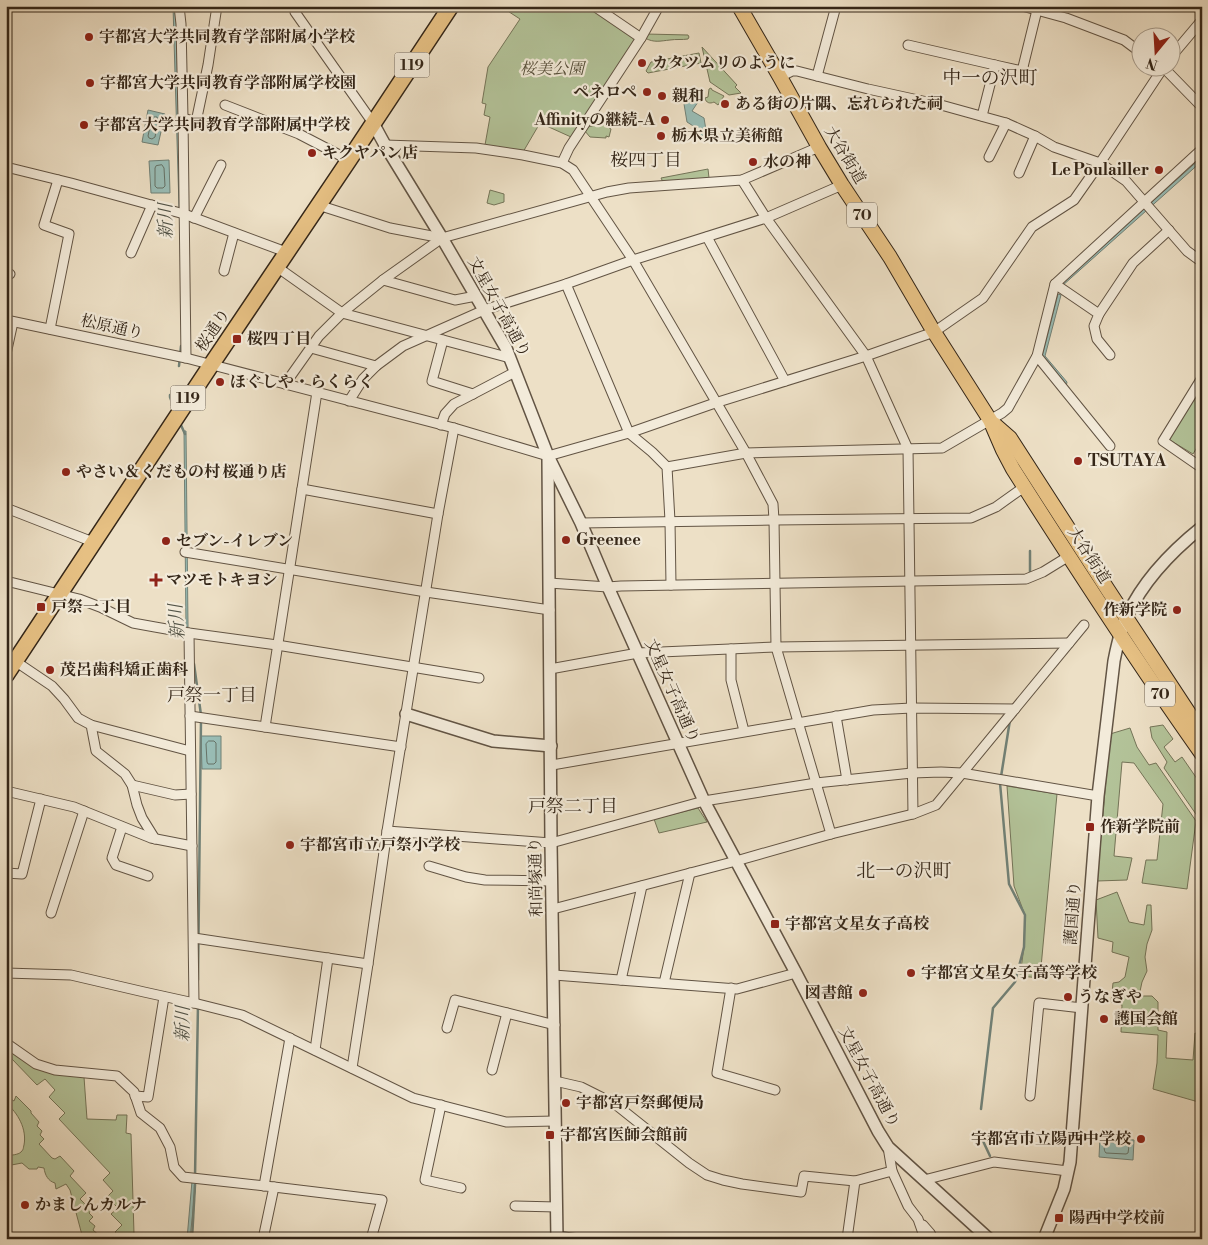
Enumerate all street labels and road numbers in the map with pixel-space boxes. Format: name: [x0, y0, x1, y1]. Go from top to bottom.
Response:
road number: 119: [394, 52, 430, 78]
street label: 大谷街道: [820, 122, 870, 188]
road number: 70: [847, 202, 877, 228]
street label: 文星女子高通り: [463, 253, 535, 361]
street label: 桜通り: [191, 305, 235, 355]
street label: 松原通り: [79, 311, 145, 343]
road number: 119: [170, 386, 206, 410]
street label: 大谷街道: [1063, 523, 1115, 587]
street label: 文星女子高通り: [640, 636, 704, 746]
road number: 70: [1145, 682, 1175, 706]
street label: 和尚塚通り: [525, 837, 547, 917]
street label: 護国通り: [1061, 880, 1085, 946]
street label: 文星女子高通り: [834, 1023, 904, 1131]

